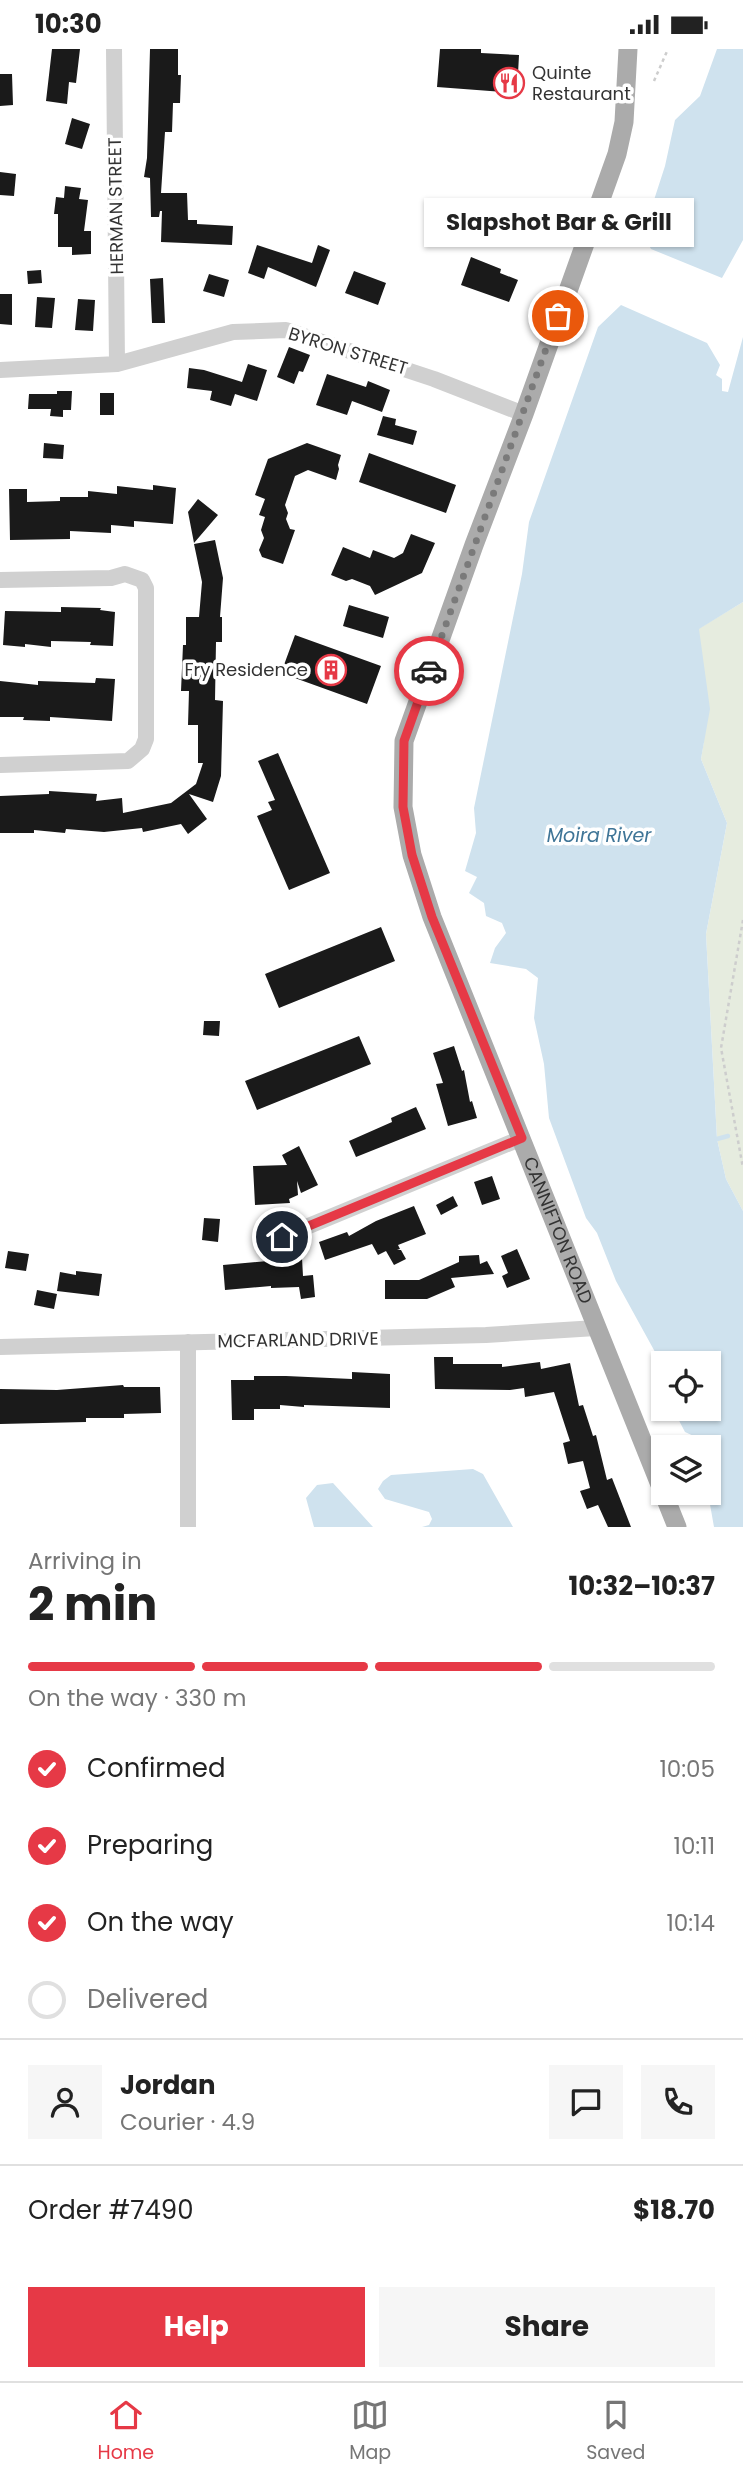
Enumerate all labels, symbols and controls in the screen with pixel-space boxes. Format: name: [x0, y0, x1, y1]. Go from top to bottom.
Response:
text: 10:30: [35, 6, 102, 42]
place label: Quinte Restaurant: [532, 60, 631, 106]
restaurant icon: Quinte Restaurant: [492, 66, 526, 100]
street label: HERMAN STREET: [102, 137, 129, 275]
callout: Slapshot Bar & Grill: [423, 197, 693, 246]
text: Slapshot Bar & Grill: [446, 206, 672, 238]
pin: [528, 286, 588, 346]
icon: bag: [539, 297, 577, 335]
street label: BYRON STREET: [285, 321, 411, 381]
courier: [394, 636, 464, 706]
icon: car: [410, 652, 448, 690]
building icon: Fry Residence: [314, 653, 348, 687]
place label: Fry Residence: [184, 657, 308, 682]
water label: Moira River: [547, 822, 652, 849]
street label: CANNIFTON ROAD: [518, 1153, 599, 1307]
pin: [252, 1207, 312, 1267]
icon: home: [263, 1218, 301, 1256]
street label: MCFARLAND DRIVE: [217, 1326, 379, 1353]
map controls: [651, 1351, 721, 1505]
button: locate: [651, 1351, 721, 1421]
button: layers: [651, 1435, 721, 1505]
text: Arriving in: [28, 1545, 142, 1577]
text: 10:32–10:37: [568, 1568, 715, 1604]
text: 2 min: [28, 1572, 157, 1636]
text: On the way · 330 m: [28, 1682, 246, 1714]
icon: check: [28, 1750, 66, 1788]
text: Confirmed: [87, 1750, 225, 1786]
text: 10:05: [659, 1753, 715, 1785]
icon: check: [28, 1827, 66, 1865]
text: Preparing: [87, 1827, 213, 1863]
text: 10:11: [674, 1830, 715, 1862]
icon: check: [28, 1904, 66, 1942]
text: On the way: [87, 1904, 234, 1940]
text: 10:14: [666, 1907, 715, 1939]
text: Delivered: [87, 1981, 208, 2017]
button: person: [28, 2065, 102, 2139]
button: chat: [549, 2065, 623, 2139]
button: phone: [641, 2065, 715, 2139]
text: Jordan: [120, 2067, 216, 2103]
text: Courier · 4.9: [120, 2106, 255, 2138]
text: Order #7490: [28, 2192, 194, 2228]
text: $18.70: [633, 2192, 715, 2228]
button: Help: [28, 2287, 365, 2367]
button: Share: [379, 2287, 715, 2367]
tab: Home: [97, 2396, 154, 2467]
tab: Map: [349, 2396, 391, 2467]
tab: Saved: [586, 2396, 645, 2467]

